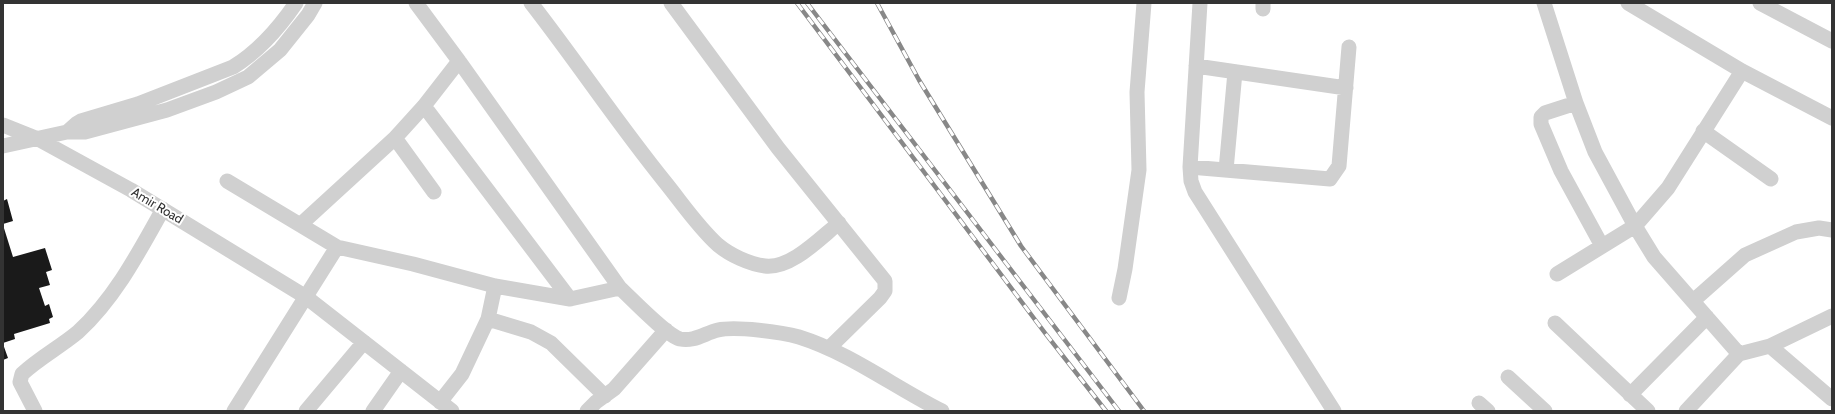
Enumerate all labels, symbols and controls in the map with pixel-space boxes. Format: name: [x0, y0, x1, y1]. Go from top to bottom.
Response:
street label: Amir Road: [128, 185, 186, 227]

